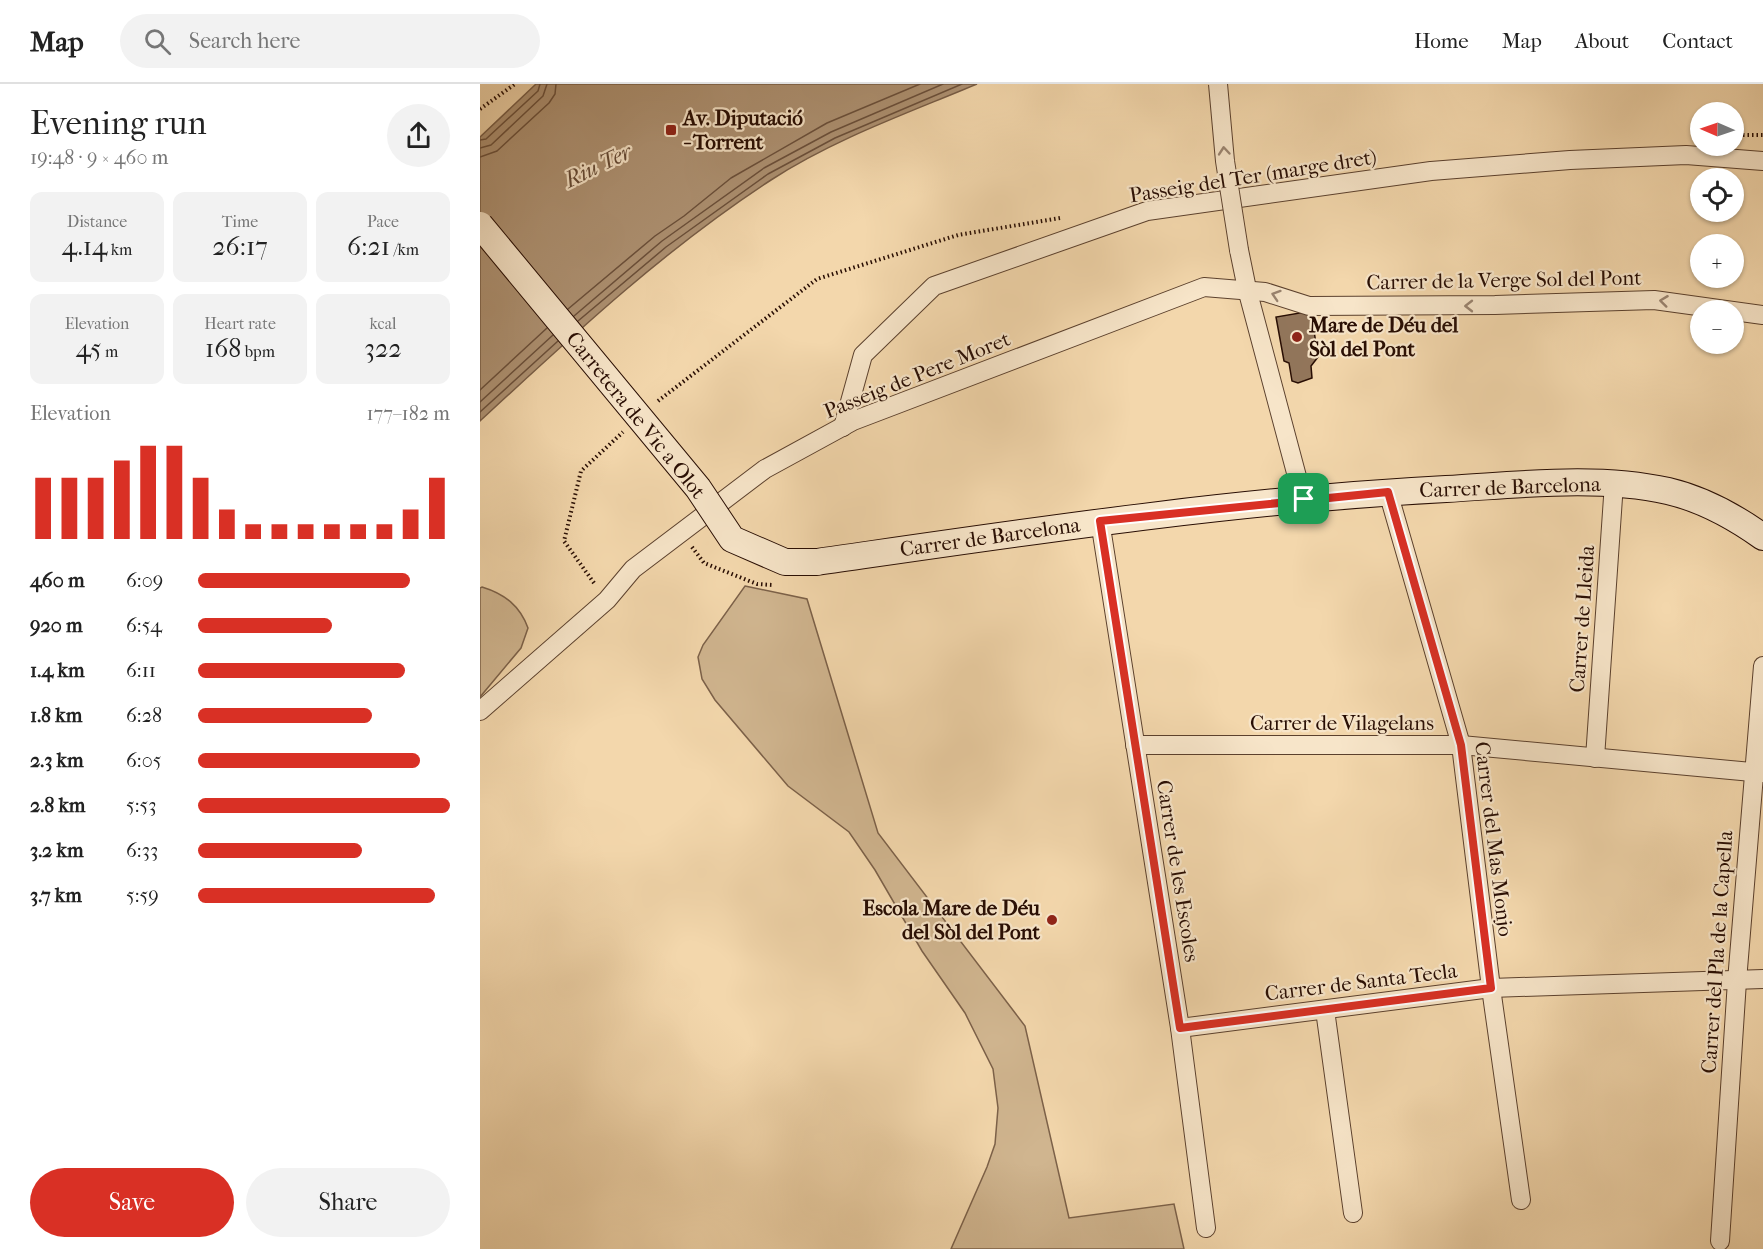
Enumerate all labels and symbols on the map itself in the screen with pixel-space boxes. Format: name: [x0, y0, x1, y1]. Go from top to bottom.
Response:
north arrow: [1690, 102, 1744, 156]
place label: Av. Diputació - Torrent: [681, 106, 803, 154]
marker: Av. Diputació - Torrent: [664, 123, 678, 137]
water label: Riu Ter: [558, 138, 638, 194]
street label: Passeig del Ter (marge dret): [1128, 145, 1378, 207]
one-way arrow: [1218, 146, 1231, 155]
street label: Carrer de la Verge Sol del Pont: [1366, 266, 1642, 294]
one-way arrow: [1271, 290, 1281, 302]
one-way arrow: [1659, 295, 1668, 308]
one-way arrow: [1464, 299, 1473, 312]
place label: Mare de Déu del Sòl del Pont: [1308, 313, 1458, 361]
street label: Passeig de Pere Moret: [820, 326, 1014, 423]
street label: Carretera de Vic a Olot: [561, 327, 711, 503]
marker: Mare de Déu del Sòl del Pont: [1290, 330, 1304, 344]
street label: Carrer de Barcelona: [1419, 472, 1601, 502]
pin: [1278, 473, 1329, 524]
street label: Carrer de Barcelona: [898, 512, 1082, 562]
street label: Carrer de Lleida: [1565, 544, 1599, 693]
street label: Carrer de Vilagelans: [1250, 711, 1434, 735]
street label: Carrer del Mas Monjo: [1470, 740, 1518, 938]
street label: Carrer de les Escoles: [1152, 778, 1204, 964]
street label: Carrer del Pla de la Capella: [1697, 829, 1737, 1074]
place label: Escola Mare de Déu del Sòl del Pont: [862, 896, 1040, 944]
marker: Escola Mare de Déu del Sòl del Pont: [1045, 913, 1059, 927]
street label: Carrer de Santa Tecla: [1263, 958, 1459, 1006]

